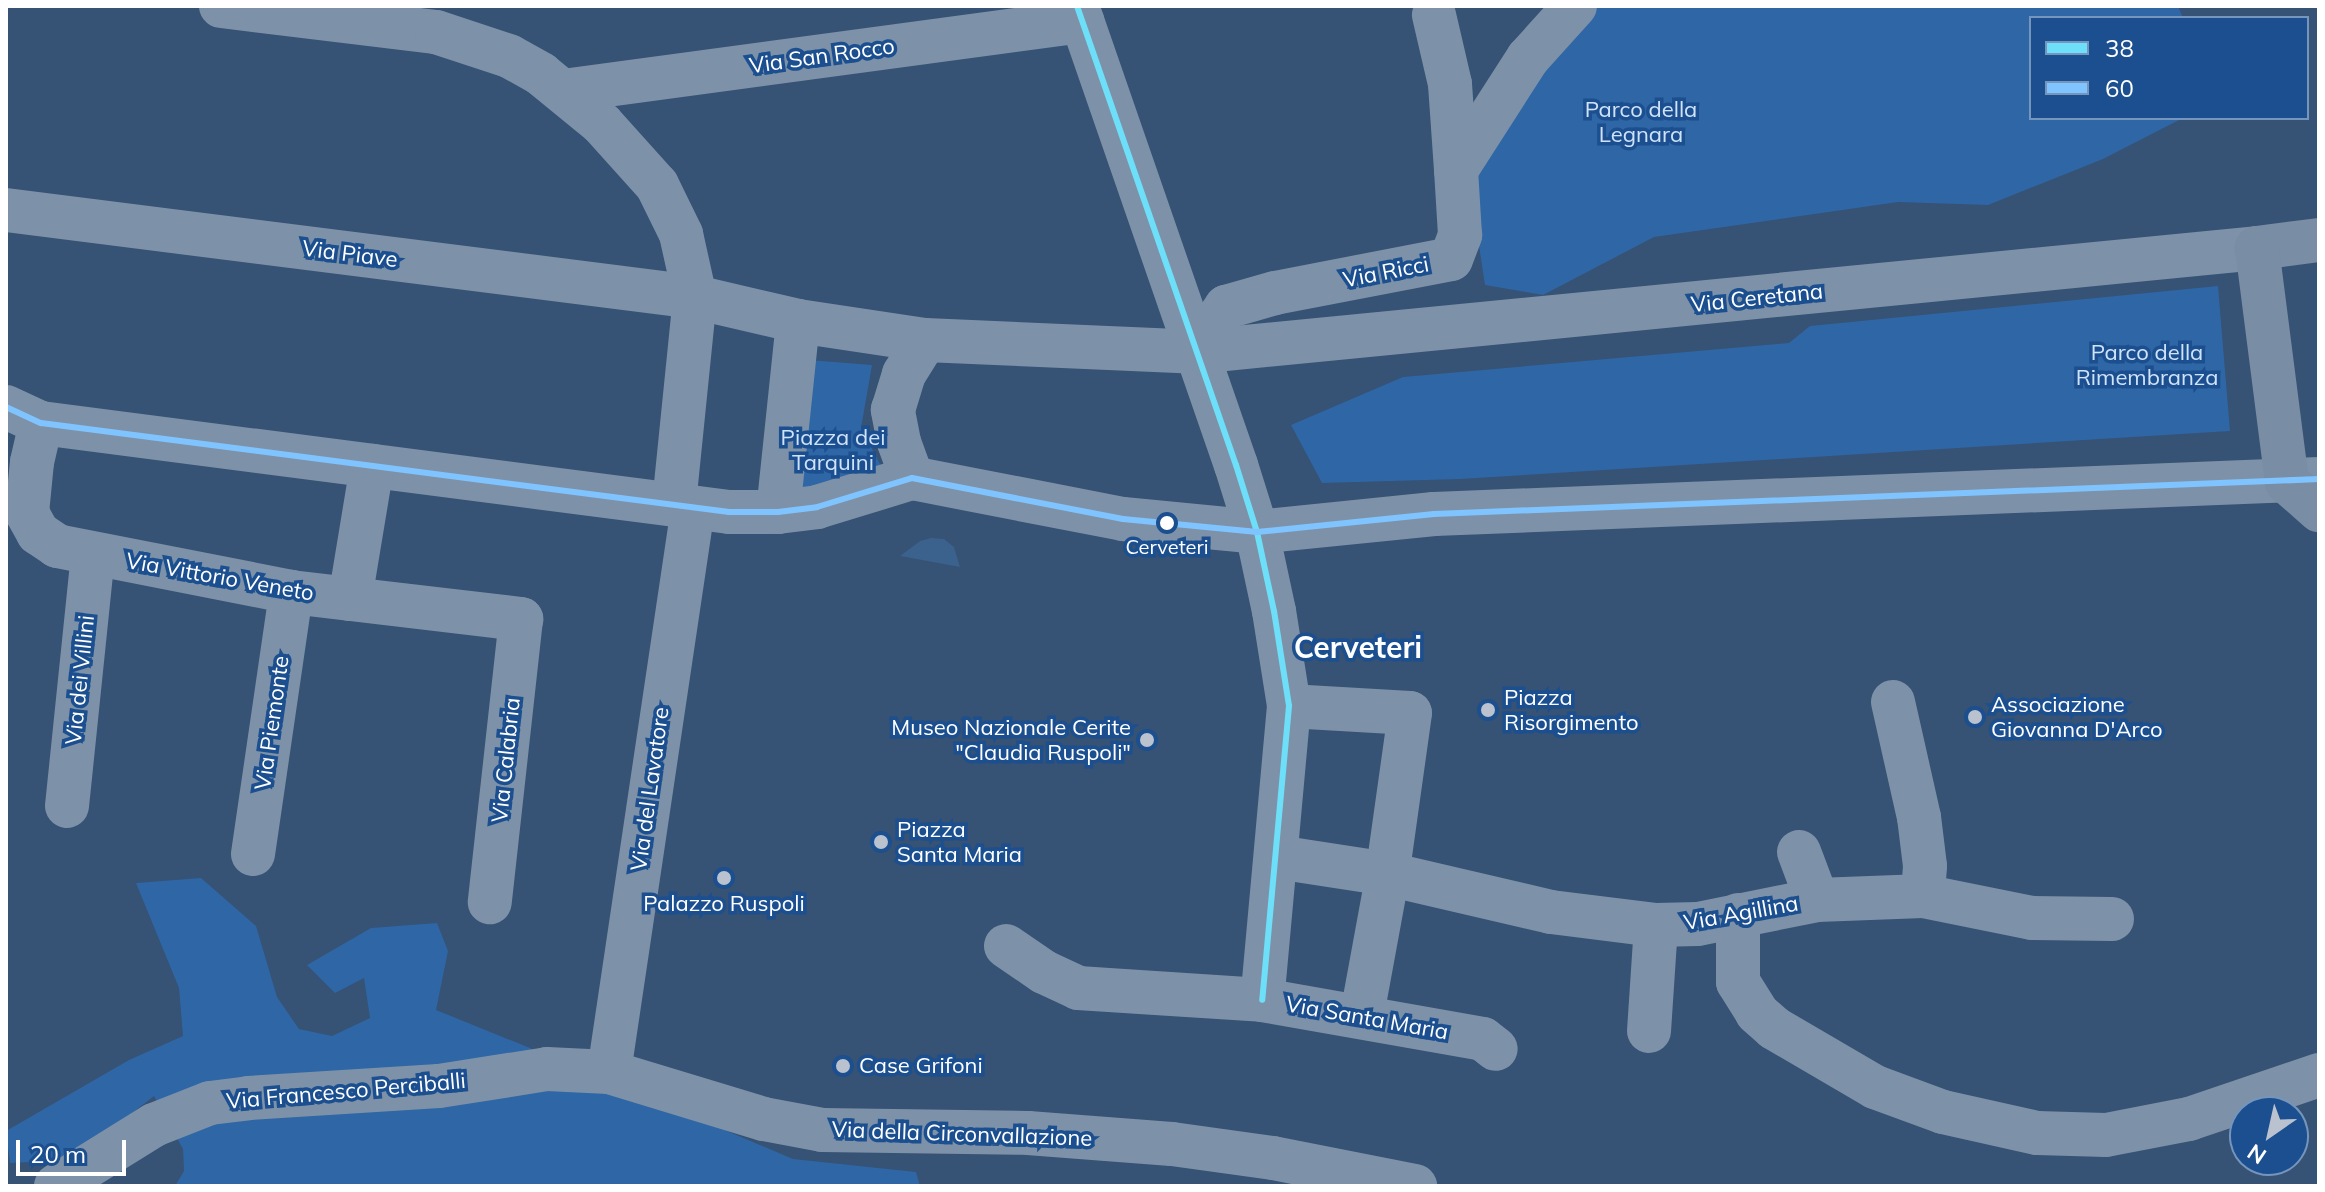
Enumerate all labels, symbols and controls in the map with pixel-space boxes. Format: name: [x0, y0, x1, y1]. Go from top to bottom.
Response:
legend: [2029, 16, 2309, 120]
street label: Via San Rocco: [748, 33, 896, 79]
text: 38: [2105, 33, 2134, 63]
text: 60: [2105, 73, 2134, 103]
park label: Parco della Legnara: [1585, 96, 1697, 148]
street label: Via Piave: [301, 235, 399, 273]
street label: Via Ricci: [1341, 251, 1431, 293]
street label: Via Ceretana: [1690, 278, 1824, 318]
park label: Parco della Rimembranza: [2076, 339, 2218, 390]
park label: Piazza dei Tarquini: [781, 424, 885, 476]
marker: Cerveteri: [1159, 515, 1175, 531]
place label: Cerveteri: [1126, 534, 1208, 558]
street label: Via Vittorio Veneto: [124, 547, 316, 607]
street label: Via dei Villini: [60, 614, 100, 746]
district label: Cerveteri: [1294, 629, 1422, 665]
street label: Via Piemonte: [250, 654, 294, 792]
place label: Piazza Risorgimento: [1504, 684, 1639, 736]
place label: Associazione Giovanna D'Arco: [1991, 691, 2163, 742]
street label: Via Calabria: [486, 696, 526, 824]
marker: Piazza Risorgimento: [1479, 701, 1497, 719]
street label: Via del Lavatore: [625, 705, 675, 873]
marker: Associazione Giovanna D'Arco: [1966, 708, 1984, 726]
place label: Museo Nazionale Cerite "Claudia Ruspoli": [891, 714, 1131, 766]
marker: Museo Nazionale Cerite "Claudia Ruspoli": [1138, 731, 1156, 749]
place label: Piazza Santa Maria: [897, 816, 1022, 868]
marker: Piazza Santa Maria: [872, 833, 890, 851]
marker: Palazzo Ruspoli: [715, 869, 733, 887]
street label: Via Agillina: [1682, 890, 1800, 936]
place label: Palazzo Ruspoli: [643, 891, 805, 917]
street label: Via Santa Maria: [1284, 991, 1450, 1045]
place label: Case Grifoni: [859, 1053, 983, 1079]
marker: Case Grifoni: [834, 1057, 852, 1075]
street label: Via Francesco Perciballi: [225, 1067, 467, 1115]
north arrow: [2229, 1096, 2309, 1176]
street label: Via della Circonvallazione: [831, 1116, 1093, 1152]
scale bar: [20, 1124, 130, 1174]
text: N: [2242, 1138, 2271, 1170]
text: 20 m: [30, 1139, 86, 1169]

